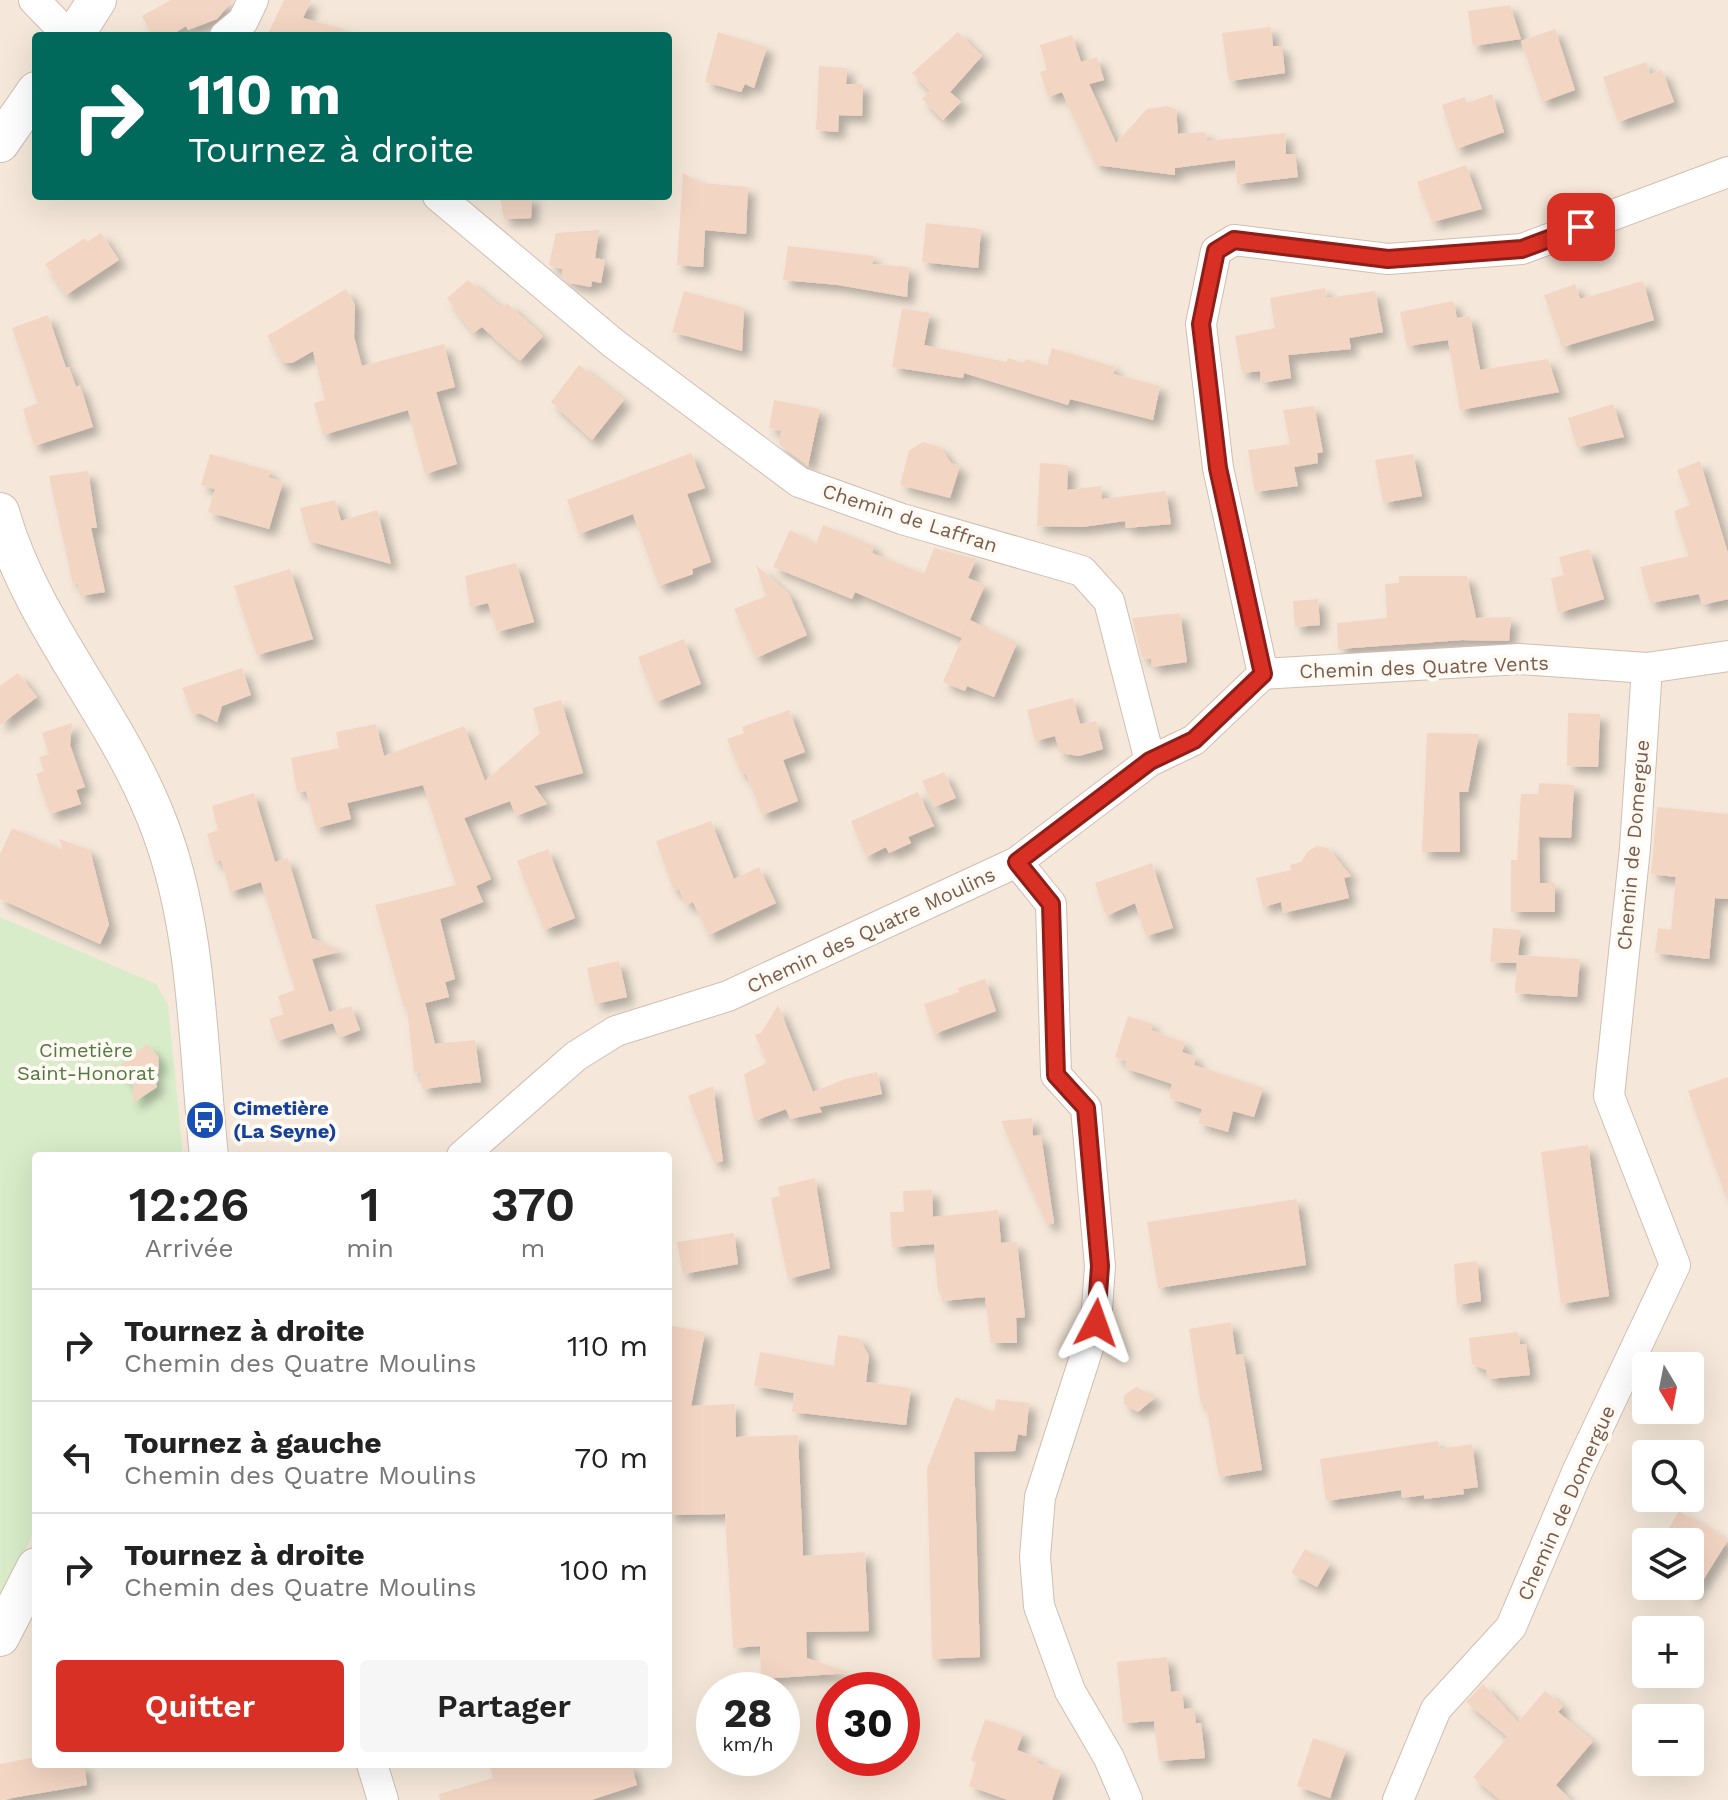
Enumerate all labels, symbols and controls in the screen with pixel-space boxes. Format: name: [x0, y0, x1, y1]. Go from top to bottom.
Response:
text: 110 m: [188, 62, 341, 128]
icon: right: [56, 64, 160, 168]
text: Tournez à droite: [188, 129, 474, 171]
pin: [1547, 193, 1615, 261]
icon: arrive: [1559, 205, 1603, 249]
street label: Chemin de Laffran: [819, 478, 1001, 558]
street label: Chemin des Quatre Vents: [1299, 651, 1549, 683]
street label: Chemin de Domergue: [1612, 739, 1654, 951]
street label: Chemin des Quatre Moulins: [743, 862, 999, 998]
park label: Cimetière Saint-Honorat: [17, 1038, 156, 1085]
place label: Cimetière (La Seyne): [233, 1096, 336, 1143]
bus stop icon: Cimetière (La Seyne): [184, 1099, 226, 1141]
text: 12:26: [129, 1176, 249, 1233]
text: 1: [360, 1176, 380, 1233]
text: 370: [491, 1176, 575, 1233]
text: Arrivée: [145, 1233, 233, 1263]
text: min: [346, 1233, 394, 1263]
text: m: [521, 1233, 545, 1263]
position arrow: [1054, 1281, 1138, 1365]
text: Tournez à droite: [124, 1313, 365, 1348]
icon: right: [56, 1323, 100, 1367]
text: 110 m: [567, 1328, 648, 1363]
text: Chemin des Quatre Moulins: [124, 1348, 476, 1378]
north arrow: [1632, 1352, 1704, 1424]
map controls: [1632, 1352, 1704, 1776]
street label: Chemin de Domergue: [1512, 1402, 1620, 1604]
text: Tournez à gauche: [124, 1425, 382, 1460]
icon: left: [56, 1435, 100, 1479]
text: 70 m: [574, 1440, 648, 1475]
button: search: [1632, 1440, 1704, 1512]
text: Chemin des Quatre Moulins: [124, 1460, 476, 1490]
button: layers: [1632, 1528, 1704, 1600]
text: Tournez à droite: [124, 1537, 365, 1572]
icon: right: [56, 1547, 100, 1591]
text: 100 m: [560, 1552, 648, 1587]
text: Chemin des Quatre Moulins: [124, 1572, 476, 1602]
button: +: [1632, 1616, 1704, 1688]
button: Quitter: [56, 1660, 344, 1752]
button: Partager: [360, 1660, 648, 1752]
speed limit sign: 30: [816, 1672, 920, 1776]
text: 28: [724, 1690, 772, 1737]
button: −: [1632, 1704, 1704, 1776]
text: km/h: [722, 1732, 774, 1756]

